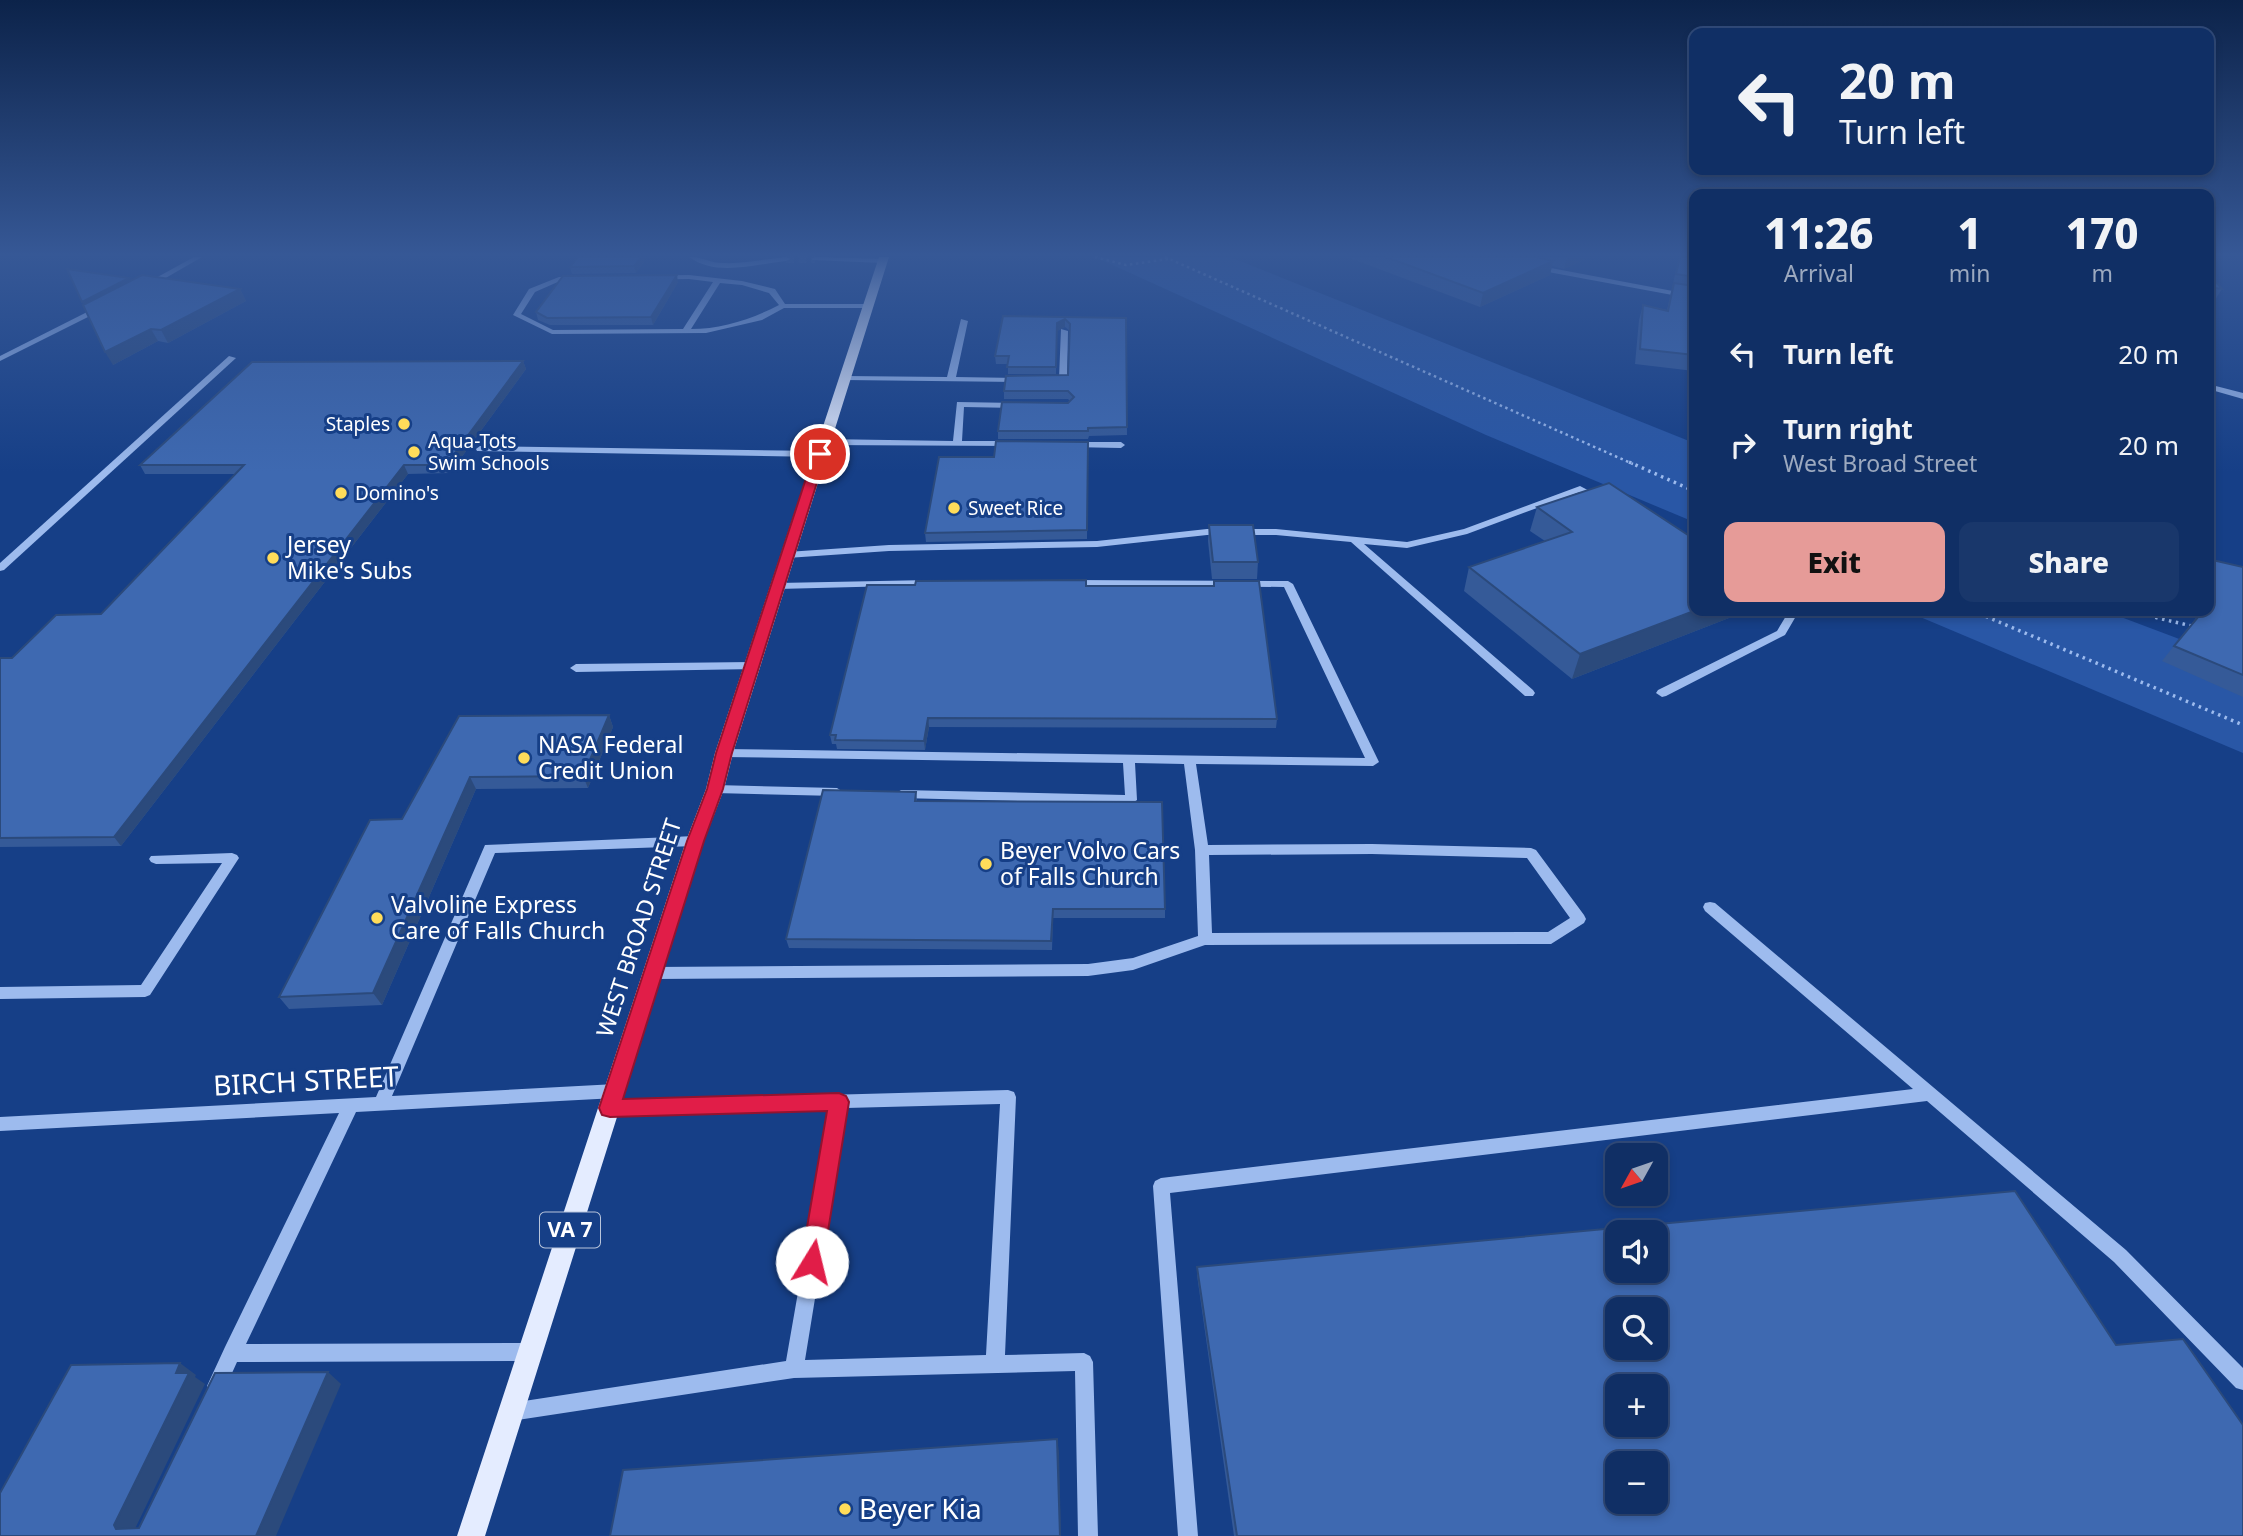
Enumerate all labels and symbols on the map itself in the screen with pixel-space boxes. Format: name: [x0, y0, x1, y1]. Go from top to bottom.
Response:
place label: Staples: [326, 411, 390, 437]
marker: Staples: [396, 416, 412, 432]
pin: [790, 424, 850, 484]
place label: Aqua-Tots Swim Schools: [428, 428, 549, 476]
marker: Aqua-Tots Swim Schools: [406, 444, 422, 460]
place label: Domino's: [355, 480, 439, 506]
marker: Domino's: [333, 485, 349, 501]
place label: Sweet Rice: [968, 495, 1063, 521]
marker: Sweet Rice: [946, 500, 962, 516]
place label: Jersey Mike's Subs: [285, 528, 412, 586]
marker: Jersey Mike's Subs: [265, 550, 281, 566]
place label: NASA Federal Credit Union: [538, 728, 683, 786]
marker: NASA Federal Credit Union: [516, 750, 532, 766]
street label: WEST BROAD STREET: [588, 814, 689, 1041]
place label: Beyer Volvo Cars of Falls Church: [1000, 834, 1180, 892]
marker: Beyer Volvo Cars of Falls Church: [978, 856, 994, 872]
place label: Valvoline Express Care of Falls Church: [391, 888, 605, 946]
marker: Valvoline Express Care of Falls Church: [369, 910, 385, 926]
street label: BIRCH STREET: [212, 1056, 400, 1104]
north arrow: [1605, 1143, 1668, 1206]
road number: VA 7: [540, 1212, 600, 1248]
position arrow: [775, 1225, 849, 1299]
place label: Beyer Kia: [859, 1489, 982, 1527]
marker: Beyer Kia: [837, 1501, 853, 1517]

